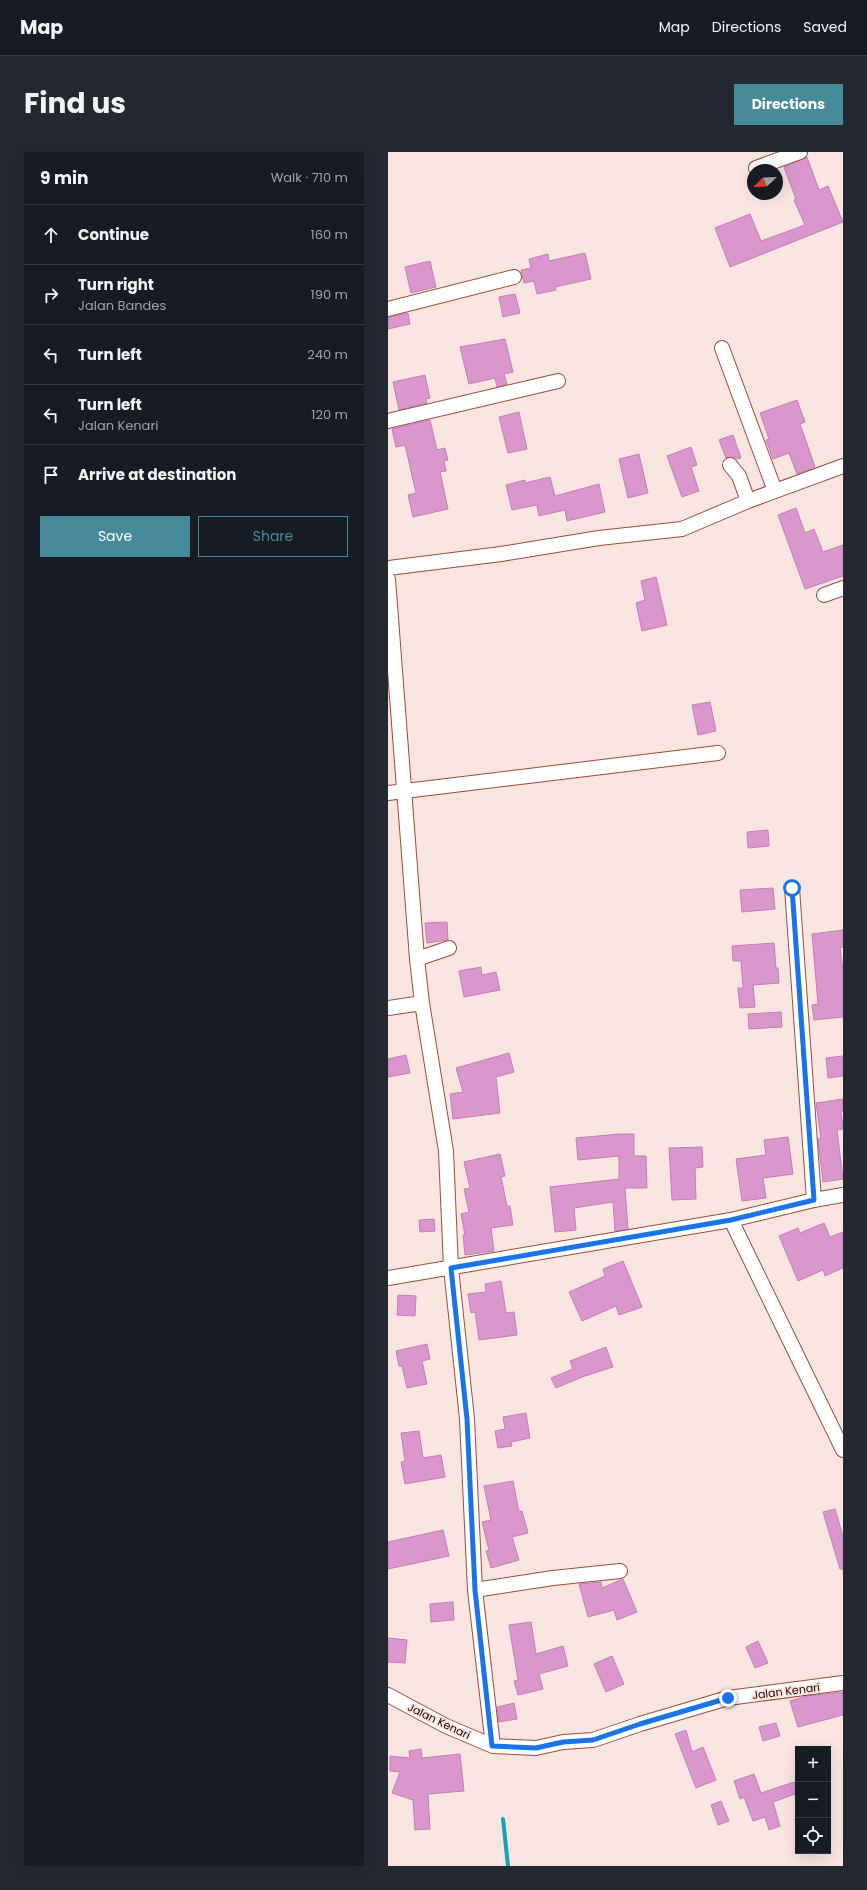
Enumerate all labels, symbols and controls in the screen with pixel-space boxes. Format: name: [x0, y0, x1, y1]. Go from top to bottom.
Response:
text: Map: [20, 14, 63, 41]
text: Map: [659, 17, 690, 37]
text: Directions: [712, 17, 781, 37]
text: Saved: [803, 17, 847, 37]
text: Find us: [24, 84, 126, 123]
button: Directions: [734, 84, 843, 125]
north arrow: [747, 164, 783, 200]
text: 9 min: [40, 166, 89, 190]
text: Walk · 710 m: [271, 168, 348, 187]
icon: ahead: [40, 224, 62, 246]
text: Continue: [78, 224, 149, 245]
text: 160 m: [311, 225, 348, 244]
text: Turn right: [78, 274, 154, 295]
icon: right: [40, 284, 62, 306]
text: 190 m: [311, 285, 348, 304]
text: Jalan Bandes: [78, 296, 166, 315]
icon: left: [40, 344, 62, 366]
text: Turn left: [78, 344, 142, 365]
text: 240 m: [307, 345, 348, 364]
text: Turn left: [78, 394, 142, 415]
icon: left: [40, 404, 62, 426]
text: 120 m: [311, 405, 348, 424]
text: Jalan Kenari: [78, 416, 158, 435]
icon: arrive: [40, 464, 62, 486]
text: Arrive at destination: [78, 464, 236, 485]
button: Save: [40, 516, 190, 557]
button: Share: [198, 516, 348, 557]
route start: [783, 879, 801, 897]
street label: Jalan Kenari: [751, 1679, 821, 1703]
route end: [719, 1689, 737, 1707]
street label: Jalan Kenari: [405, 1699, 473, 1743]
map controls: [795, 1746, 831, 1854]
button: +: [795, 1746, 831, 1782]
button: −: [795, 1782, 831, 1818]
button: locate: [795, 1818, 831, 1854]

